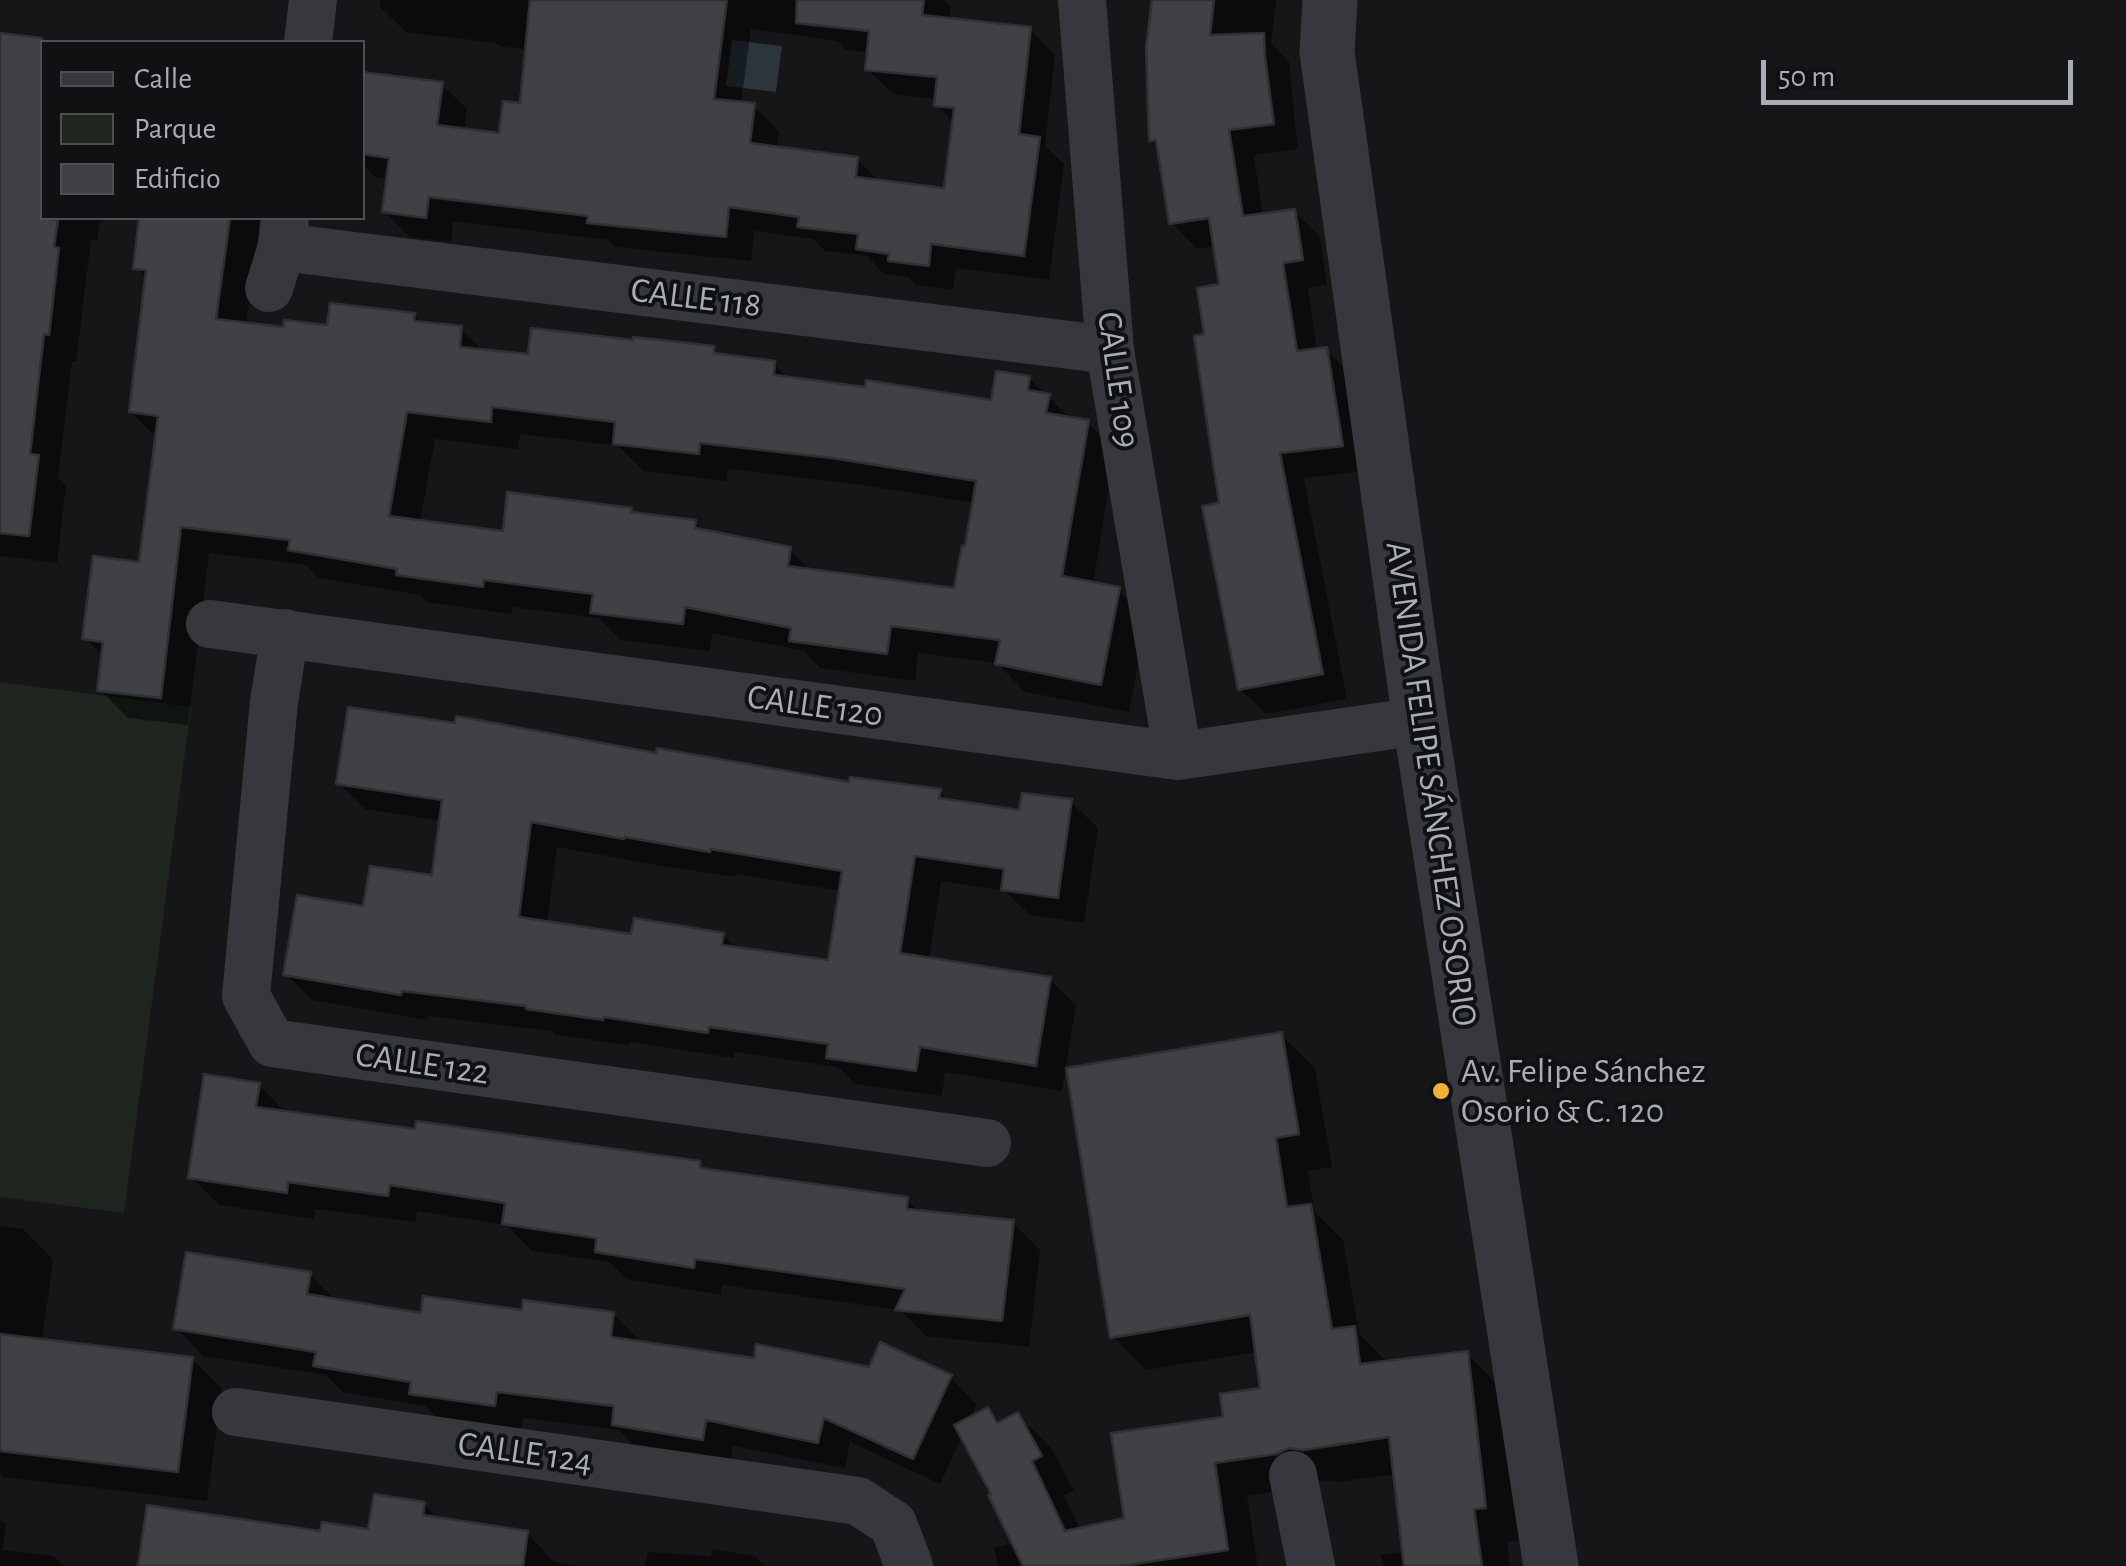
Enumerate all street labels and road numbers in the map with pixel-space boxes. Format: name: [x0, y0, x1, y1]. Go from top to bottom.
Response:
street label: CALLE 118: [628, 269, 764, 327]
street label: CALLE 109: [1088, 309, 1148, 451]
street label: AVENIDA FELIPE SÁNCHEZ OSORIO: [1376, 539, 1486, 1029]
street label: CALLE 120: [744, 676, 886, 736]
street label: CALLE 122: [353, 1034, 491, 1094]
street label: CALLE 124: [455, 1423, 595, 1483]

